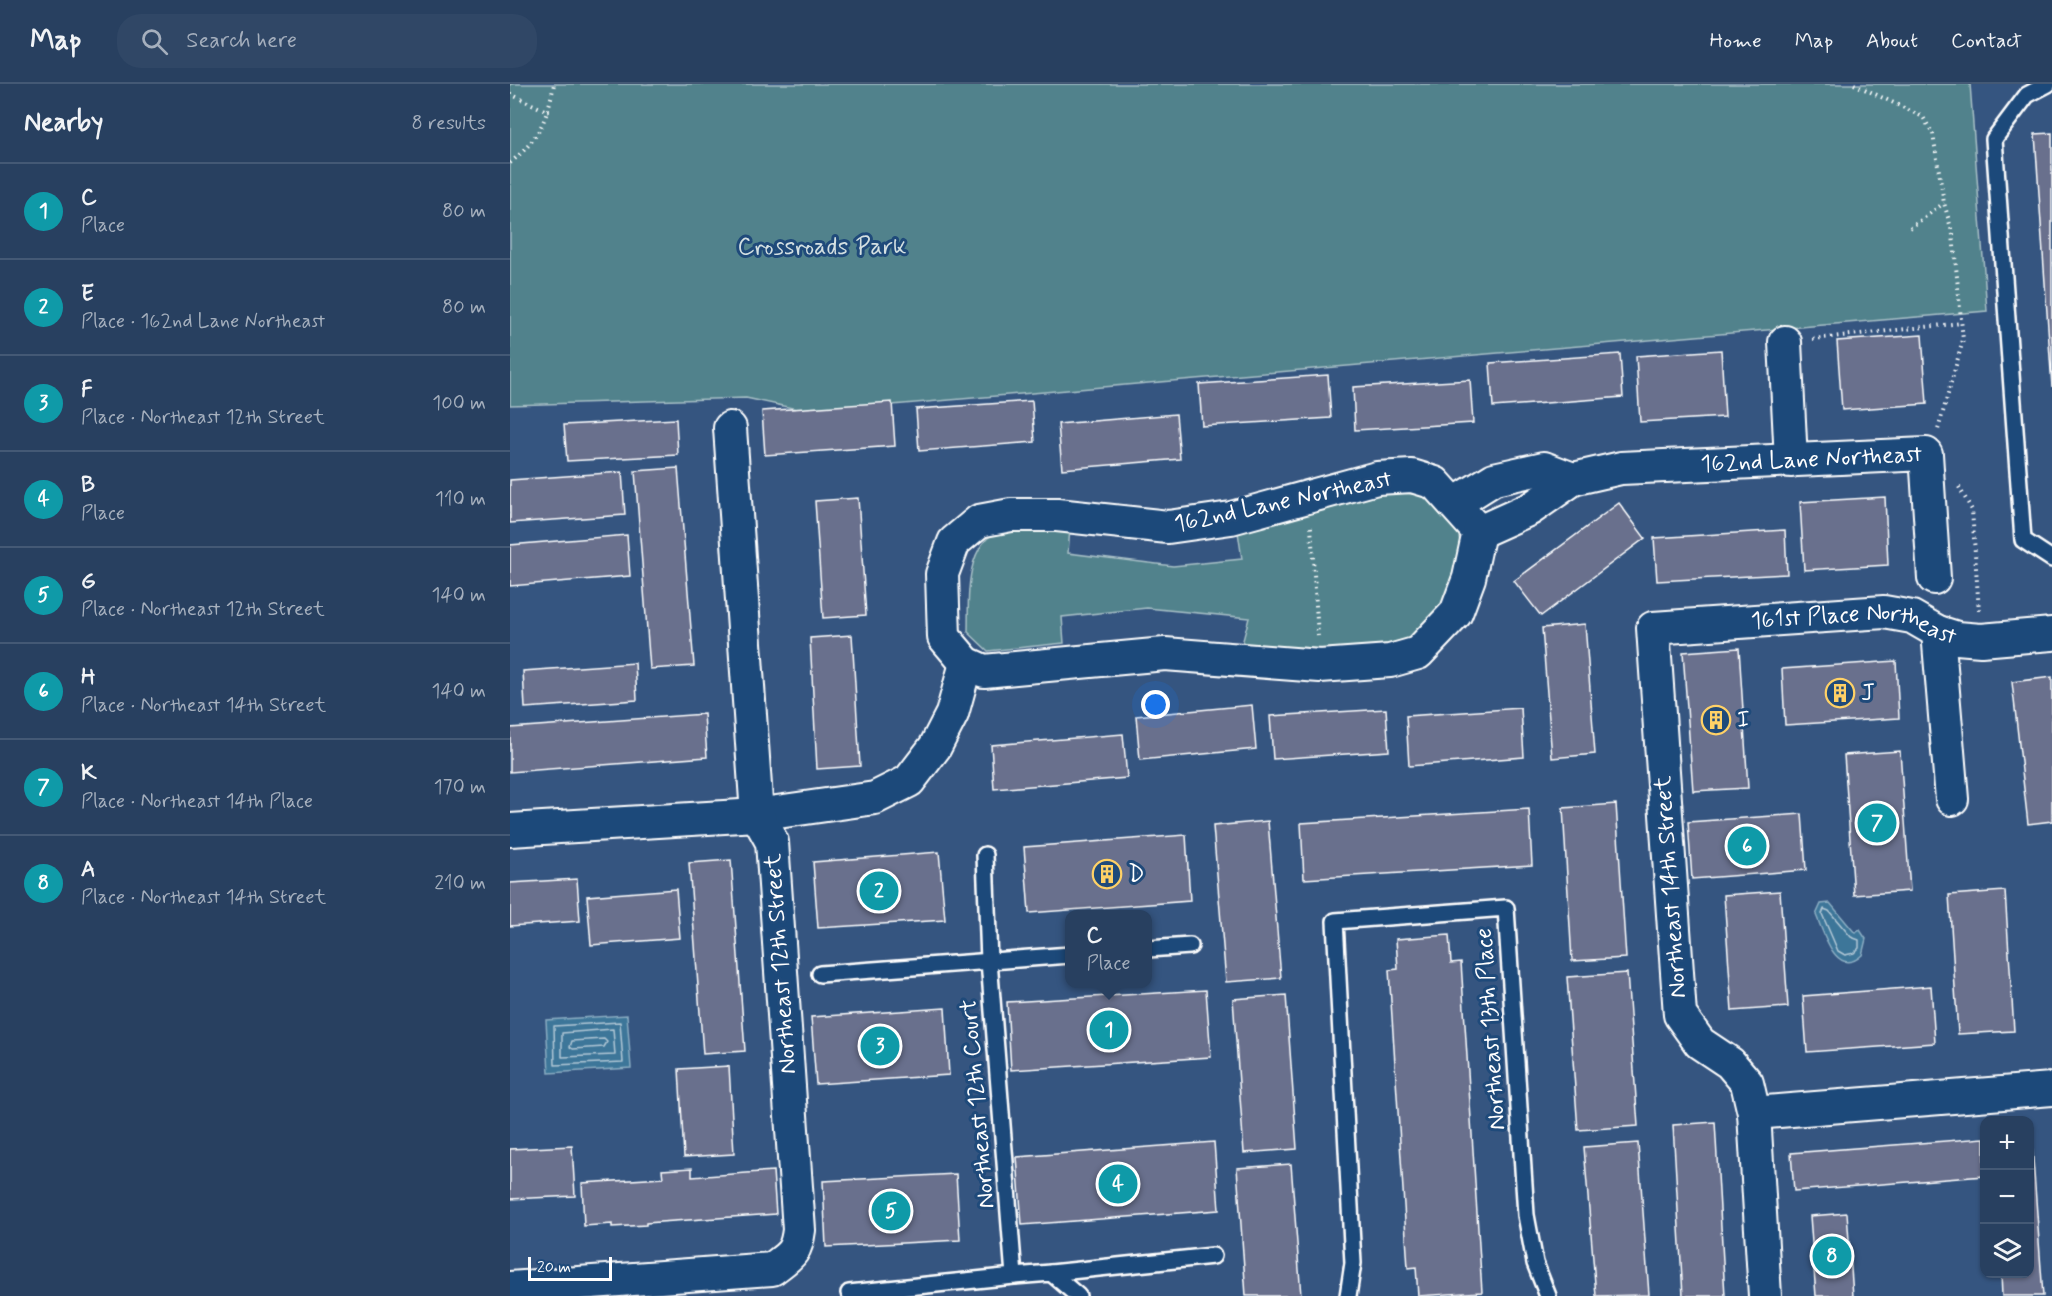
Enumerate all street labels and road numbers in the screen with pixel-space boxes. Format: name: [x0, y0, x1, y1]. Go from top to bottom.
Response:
street label: 162nd Lane Northeast: [1700, 439, 1923, 480]
street label: 162nd Lane Northeast: [1171, 464, 1395, 540]
street label: 161st Place Northeast: [1750, 596, 1961, 652]
street label: Northeast 14th Street: [1648, 775, 1694, 999]
street label: Northeast 12th Street: [758, 853, 804, 1075]
street label: Northeast 13th Place: [1468, 927, 1514, 1131]
street label: Northeast 12th Court: [953, 998, 1003, 1210]

